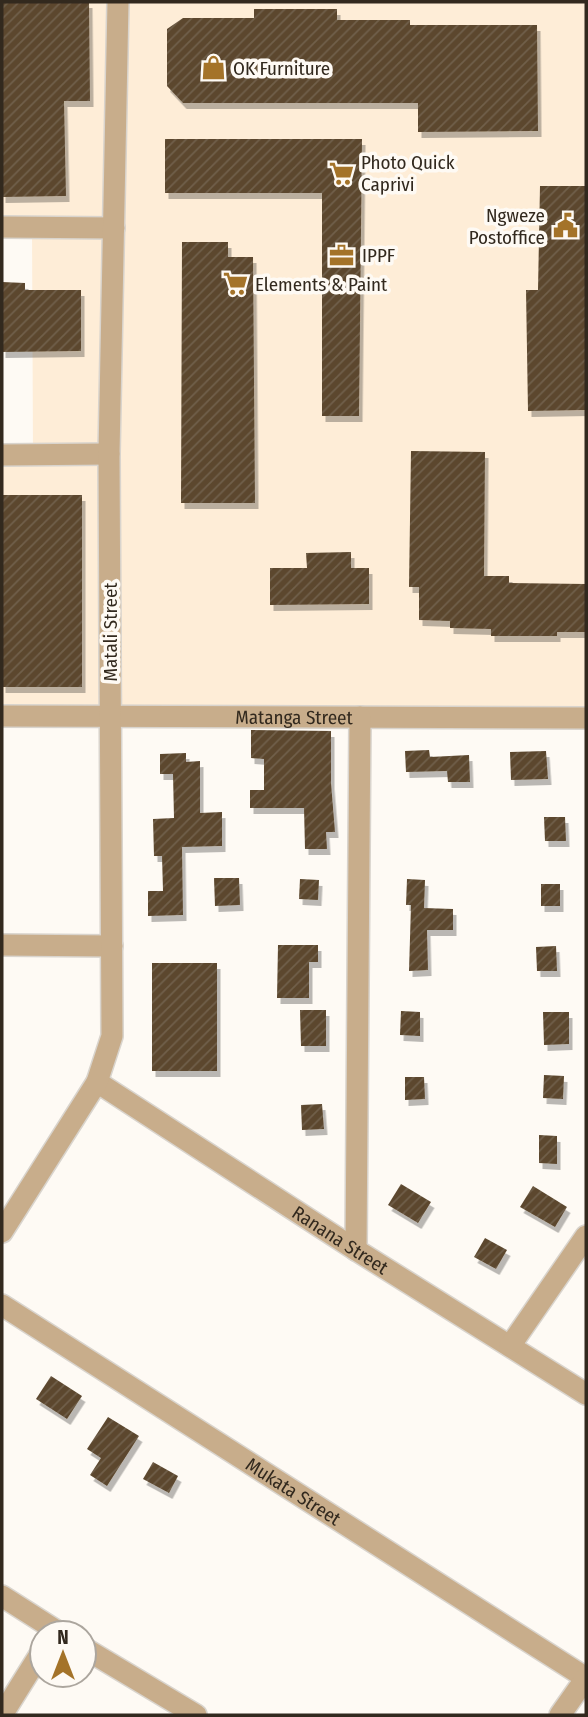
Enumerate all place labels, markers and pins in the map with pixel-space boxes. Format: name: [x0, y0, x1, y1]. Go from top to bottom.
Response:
shop icon: OK Furniture: [199, 54, 227, 82]
place label: OK Furniture: [233, 57, 330, 80]
place label: Photo Quick Caprivi: [361, 151, 455, 196]
supermarket icon: Photo Quick Caprivi: [327, 159, 355, 187]
place label: Ngweze Postoffice: [469, 204, 545, 249]
public building icon: Ngweze Postoffice: [551, 212, 579, 240]
office icon: IPPF: [328, 241, 356, 269]
place label: IPPF: [362, 244, 395, 267]
supermarket icon: Elements & Paint: [221, 270, 249, 298]
place label: Elements & Paint: [255, 273, 388, 296]

